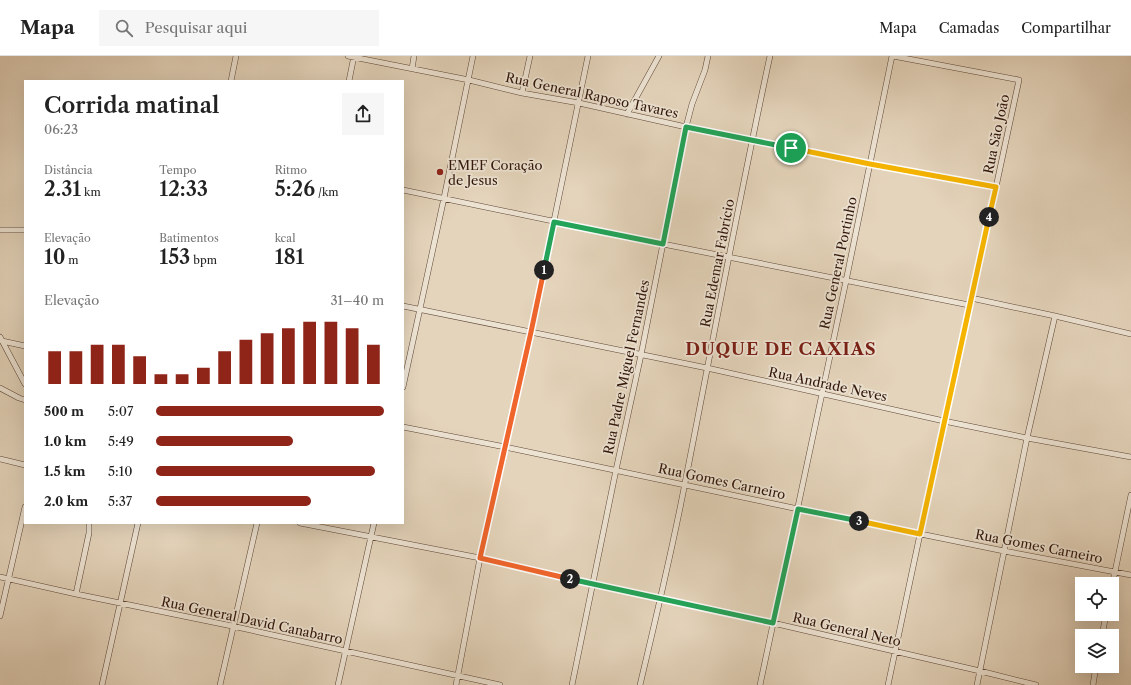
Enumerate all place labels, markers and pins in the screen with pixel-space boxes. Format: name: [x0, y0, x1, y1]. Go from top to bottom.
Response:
pin: [774, 131, 808, 165]
place label: EMEF Coração de Jesus: [448, 157, 543, 188]
marker: EMEF Coração de Jesus: [435, 167, 445, 177]
pin: 4: [979, 207, 999, 227]
pin: 1: [534, 260, 554, 280]
pin: 3: [849, 511, 869, 531]
pin: 2: [560, 569, 580, 589]

